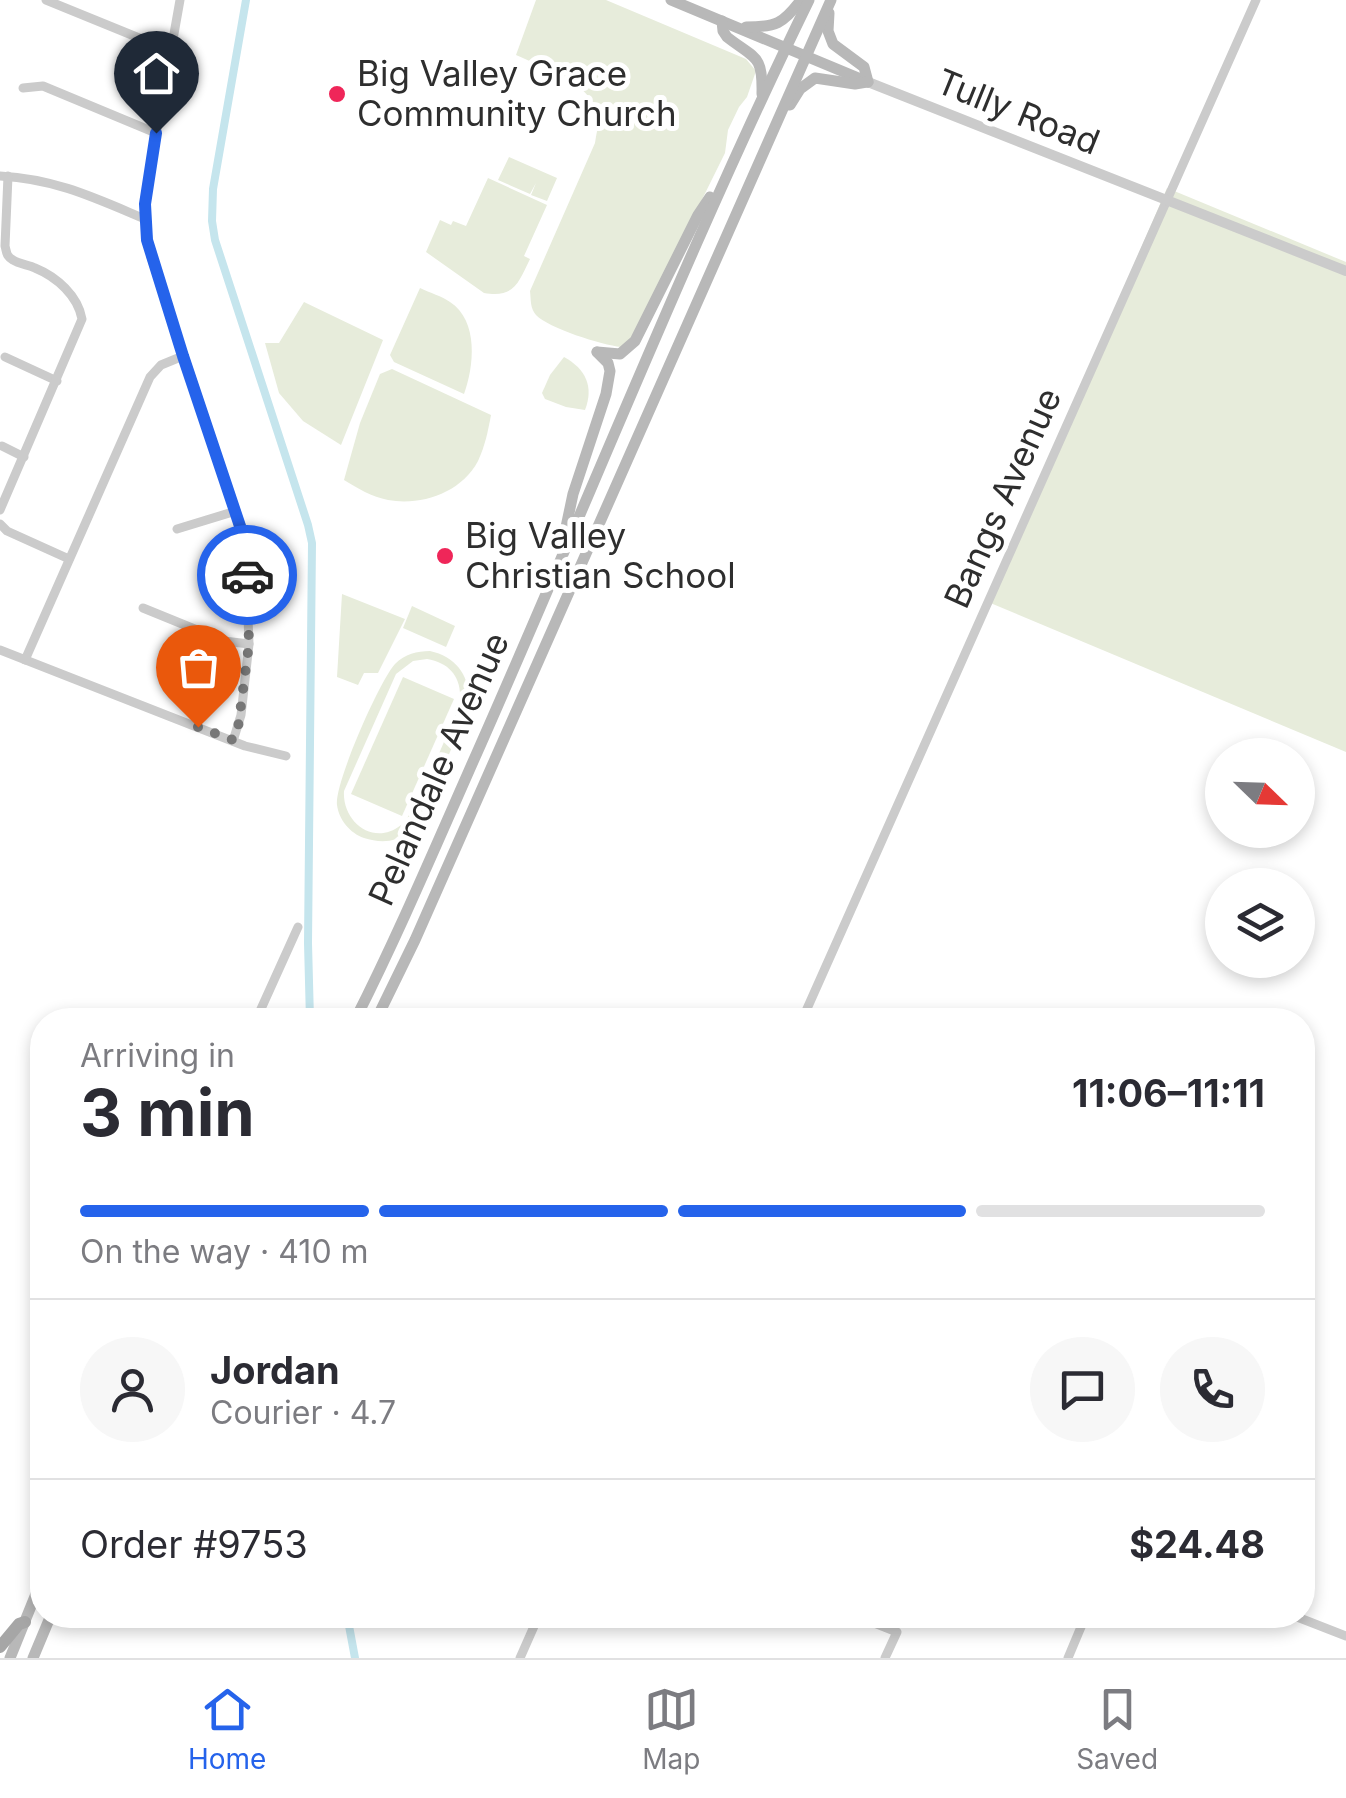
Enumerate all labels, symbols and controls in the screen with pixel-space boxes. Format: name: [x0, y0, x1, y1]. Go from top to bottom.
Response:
pin: [114, 31, 199, 134]
icon: home: [129, 46, 184, 101]
place label: Big Valley Grace Community Church: [357, 52, 677, 134]
street label: Tully Road: [931, 59, 1106, 163]
marker: Big Valley Grace Community Church: [326, 83, 348, 105]
street label: Bangs Avenue: [935, 381, 1069, 614]
place label: Big Valley Christian School: [465, 514, 736, 596]
courier: [197, 525, 297, 625]
marker: Big Valley Christian School: [434, 545, 456, 567]
icon: car: [220, 548, 275, 603]
pin: [156, 625, 241, 728]
street label: Pelandale Avenue: [359, 626, 517, 911]
icon: bag: [171, 640, 226, 695]
north arrow: [1205, 738, 1315, 848]
map controls: [1205, 738, 1315, 978]
button: layers: [1205, 868, 1315, 978]
text: Arriving in: [80, 1036, 235, 1075]
text: 11:06–11:11: [1072, 1070, 1265, 1116]
text: 3 min: [80, 1073, 255, 1152]
text: On the way · 410 m: [80, 1232, 369, 1271]
button: person: [80, 1337, 185, 1442]
button: chat: [1030, 1337, 1135, 1442]
button: phone: [1160, 1337, 1265, 1442]
text: Jordan: [210, 1347, 340, 1393]
text: Courier · 4.7: [210, 1393, 396, 1432]
text: Order #9753: [80, 1521, 308, 1567]
text: $24.48: [1129, 1521, 1265, 1567]
tab: Home: [188, 1682, 266, 1776]
tab: Map: [642, 1682, 700, 1776]
tab: Saved: [1076, 1682, 1158, 1776]

